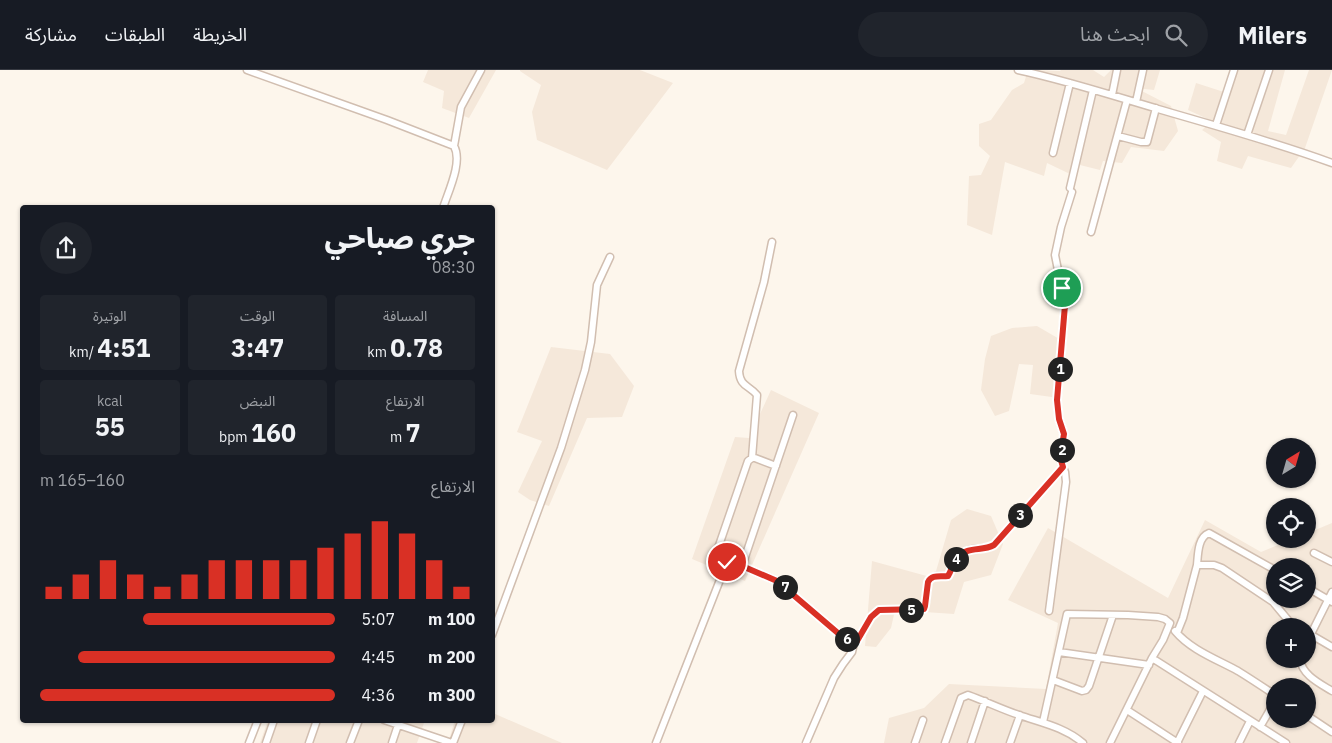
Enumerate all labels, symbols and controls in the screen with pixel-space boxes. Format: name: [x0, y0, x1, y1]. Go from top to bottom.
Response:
search box: [858, 12, 1208, 57]
text: Milers: [1238, 19, 1307, 51]
icon: search: [1162, 21, 1190, 49]
text: ابحث هنا: [1080, 22, 1150, 46]
text: مشاركة: [25, 23, 77, 46]
text: الطبقات: [105, 23, 165, 46]
text: الخريطة: [193, 23, 247, 46]
text: جري صباحي: [324, 219, 475, 256]
button: share: [40, 222, 92, 274]
text: 08:30: [432, 257, 475, 277]
pin: [1041, 267, 1083, 309]
icon: arrive: [1048, 274, 1076, 302]
text: الوتيرة: [93, 307, 127, 325]
text: الوقت: [240, 307, 275, 325]
text: المسافة: [383, 307, 427, 325]
text: 4:51: [97, 331, 151, 364]
text: 3:47: [231, 331, 284, 364]
text: 0.78: [390, 331, 443, 364]
text: /km: [69, 343, 97, 361]
text: km: [367, 343, 390, 361]
pin: 1: [1048, 356, 1072, 382]
text: 1: [1056, 360, 1065, 378]
text: kcal: [97, 392, 123, 410]
text: النبض: [240, 392, 275, 410]
text: الارتفاع: [386, 392, 424, 410]
text: 55: [95, 410, 125, 443]
text: 160: [251, 416, 296, 449]
text: 7: [405, 416, 420, 449]
text: bpm: [219, 428, 251, 446]
text: m: [390, 428, 405, 446]
pin: 2: [1050, 438, 1074, 462]
north arrow: [1266, 438, 1316, 488]
map controls: [1266, 438, 1316, 728]
text: 2: [1058, 441, 1067, 459]
text: 160–165 m: [40, 470, 125, 490]
text: الارتفاع: [431, 476, 475, 496]
button: locate: [1266, 498, 1316, 548]
pin: 3: [1008, 502, 1032, 528]
text: 3: [1016, 506, 1025, 524]
pin: [706, 541, 748, 583]
pin: 4: [944, 546, 968, 572]
icon: check: [713, 548, 741, 576]
text: 4: [952, 550, 961, 568]
button: layers: [1266, 558, 1316, 608]
pin: 7: [772, 574, 798, 600]
text: 7: [781, 578, 790, 596]
pin: 5: [898, 598, 924, 622]
text: 5: [907, 601, 916, 619]
text: 5:07: [362, 609, 395, 629]
text: 100 m: [428, 609, 475, 629]
button: +: [1266, 618, 1316, 668]
pin: 6: [834, 626, 860, 652]
text: 6: [843, 630, 852, 648]
text: 4:45: [362, 647, 395, 667]
text: 200 m: [428, 647, 475, 667]
button: −: [1266, 678, 1316, 728]
text: 4:36: [362, 685, 395, 705]
text: 300 m: [428, 685, 475, 705]

